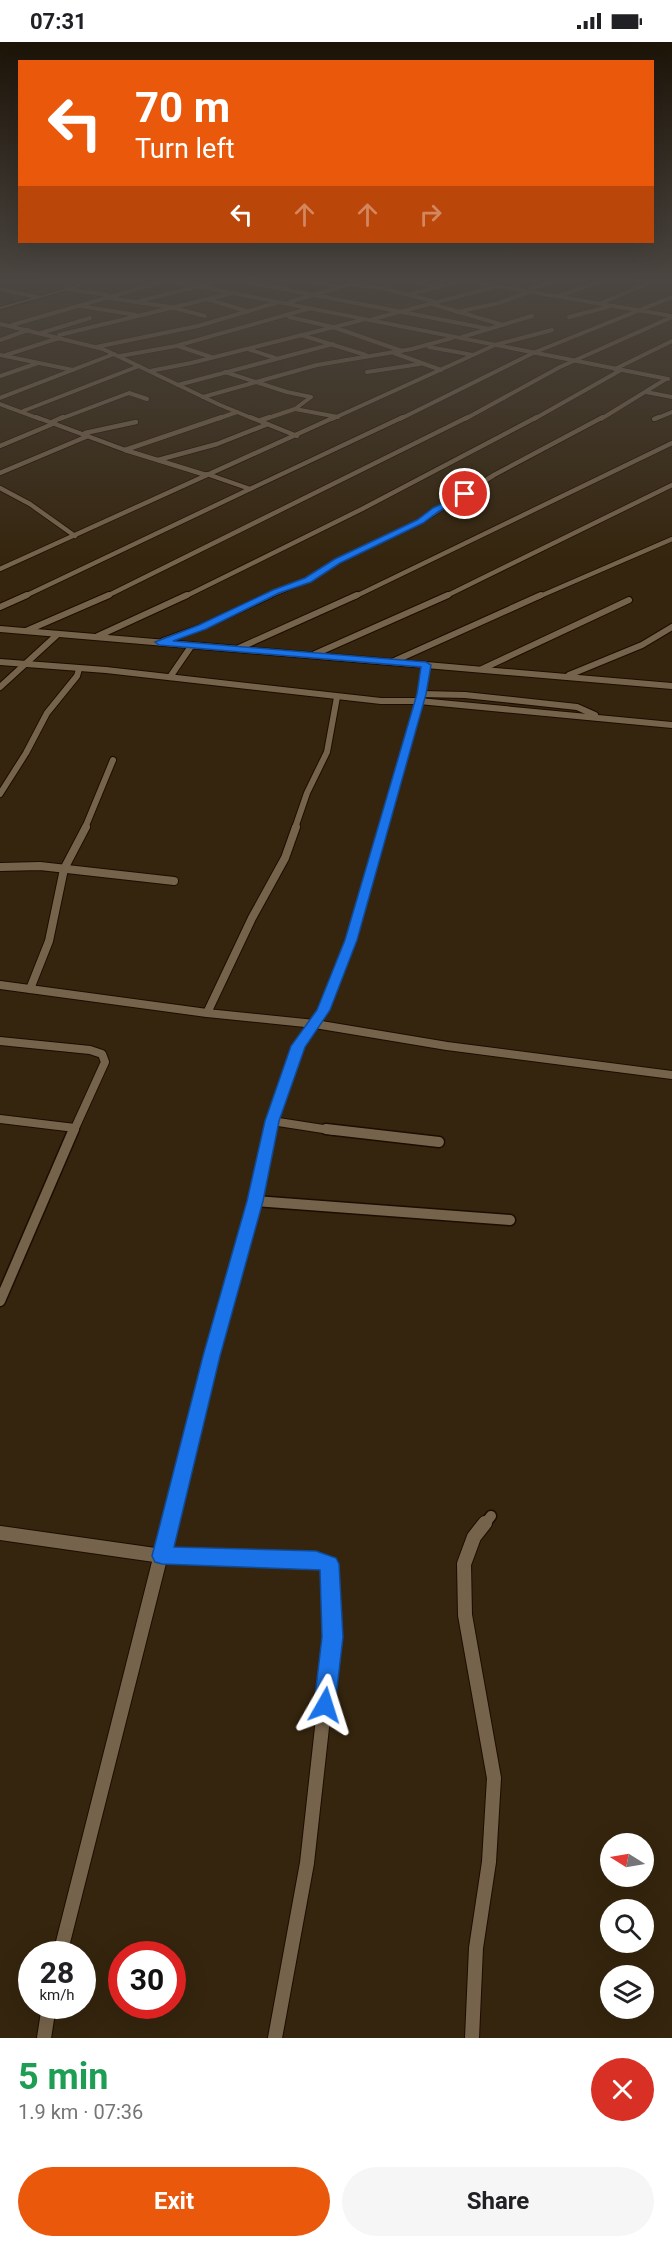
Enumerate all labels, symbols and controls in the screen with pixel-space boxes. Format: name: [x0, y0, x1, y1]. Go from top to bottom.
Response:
text: 07:31: [30, 9, 87, 34]
text: 70 m: [135, 83, 230, 132]
icon: left: [36, 84, 114, 162]
text: Turn left: [135, 133, 235, 165]
icon: left: [225, 198, 258, 231]
icon: ahead: [288, 198, 321, 231]
icon: ahead: [351, 198, 384, 231]
icon: right: [414, 198, 447, 231]
pin: [439, 468, 490, 519]
icon: arrive: [448, 477, 481, 510]
position arrow: [293, 1673, 357, 1737]
north arrow: [600, 1833, 654, 1887]
map controls: [600, 1833, 654, 2019]
button: search: [600, 1899, 654, 1953]
speed limit sign: 30: [108, 1941, 186, 2019]
text: 28: [40, 1955, 74, 1990]
button: layers: [600, 1965, 654, 2019]
text: km/h: [39, 1986, 75, 2004]
text: 5 min: [18, 2056, 109, 2098]
button: close: [591, 2058, 654, 2121]
text: 1.9 km · 07:36: [18, 2100, 143, 2124]
button: Exit: [18, 2167, 330, 2236]
button: Share: [342, 2167, 654, 2236]

